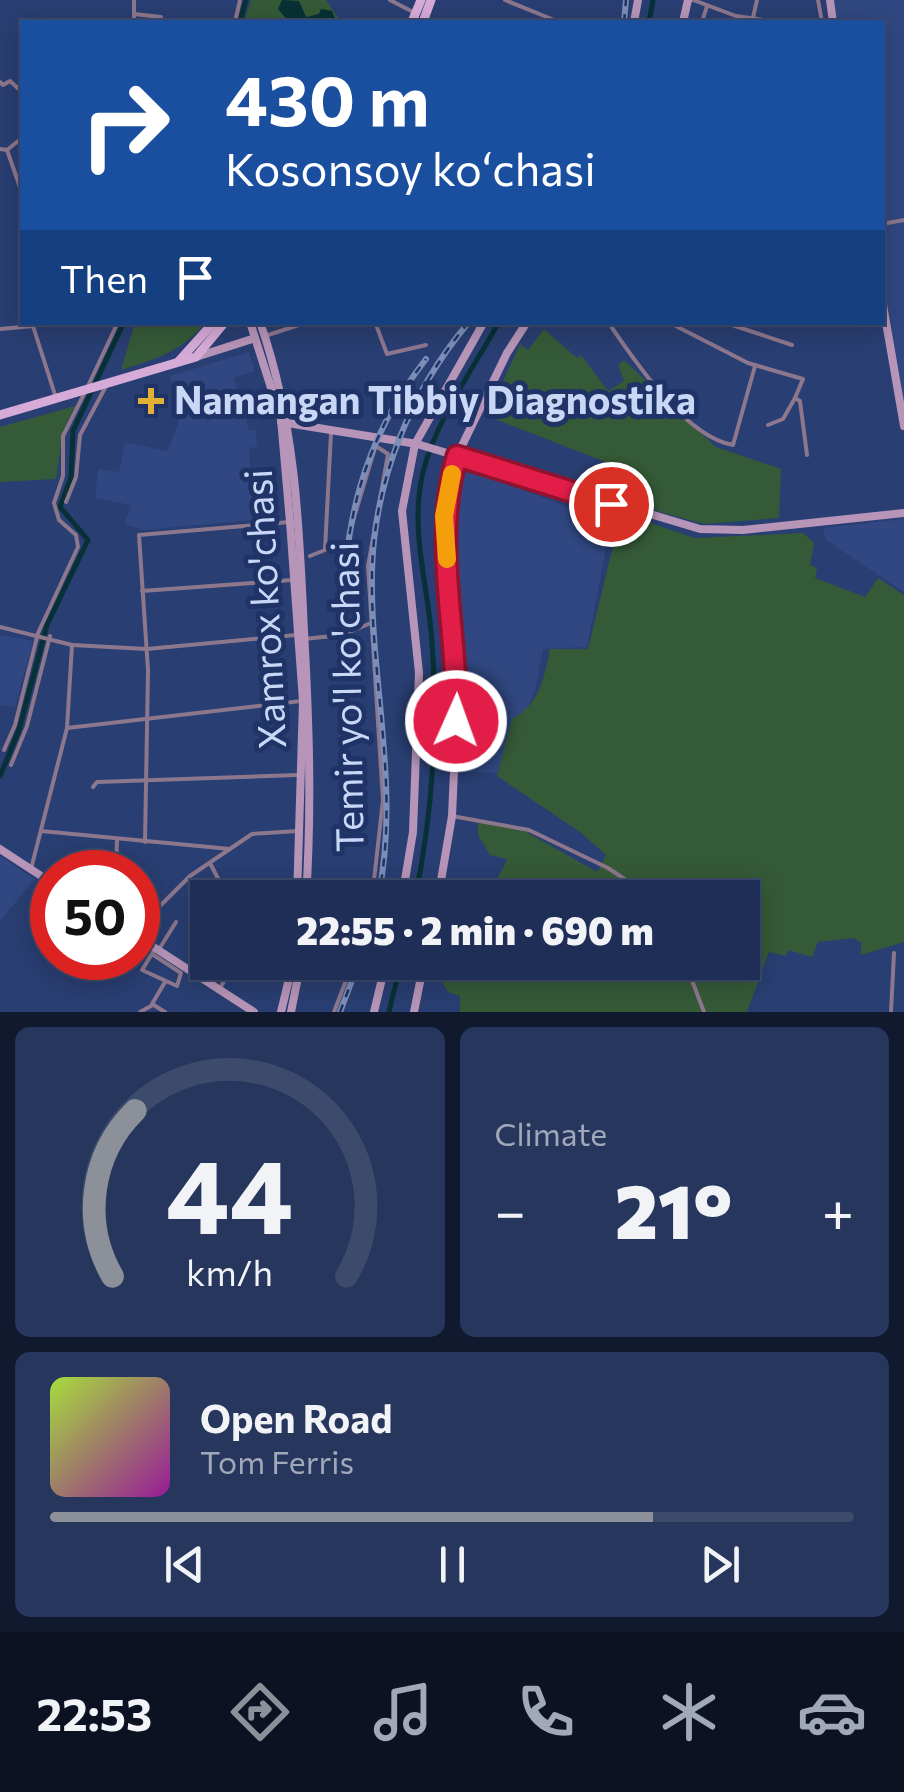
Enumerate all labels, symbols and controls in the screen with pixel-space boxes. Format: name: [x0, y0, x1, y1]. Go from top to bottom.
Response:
text: 430 m: [225, 55, 430, 140]
icon: right: [60, 60, 190, 190]
text: Kosonsoy koʻchasi: [225, 140, 596, 195]
icon: arrive: [168, 250, 223, 305]
text: Then: [60, 254, 148, 301]
place label: Namangan Tibbiy Diagnostika: [174, 375, 696, 422]
marker: Namangan Tibbiy Diagnostika: [138, 388, 164, 414]
pin: [569, 462, 654, 547]
street label: Xamrox ko'chasi: [233, 468, 294, 750]
icon: arrive: [584, 477, 639, 532]
street label: Temir yo'l ko'chasi: [319, 541, 372, 853]
position arrow: [404, 669, 508, 773]
speed limit sign: 50: [30, 850, 160, 980]
text: 22:55 · 2 min · 690 m: [296, 906, 654, 953]
text: Climate: [495, 1113, 607, 1153]
text: 44: [166, 1128, 294, 1255]
text: 21°: [615, 1163, 733, 1254]
text: −: [495, 1176, 526, 1243]
text: +: [822, 1176, 854, 1243]
text: km/h: [186, 1250, 273, 1293]
text: Open Road: [200, 1394, 393, 1441]
text: Tom Ferris: [200, 1441, 354, 1481]
icon: previous: [157, 1537, 212, 1592]
icon: pause: [425, 1537, 480, 1592]
icon: next: [693, 1537, 748, 1592]
icon: directions: [225, 1677, 295, 1747]
icon: music: [368, 1677, 438, 1747]
icon: phone: [511, 1677, 581, 1747]
icon: climate: [654, 1677, 724, 1747]
icon: car: [797, 1677, 867, 1747]
text: 22:53: [37, 1685, 152, 1740]

